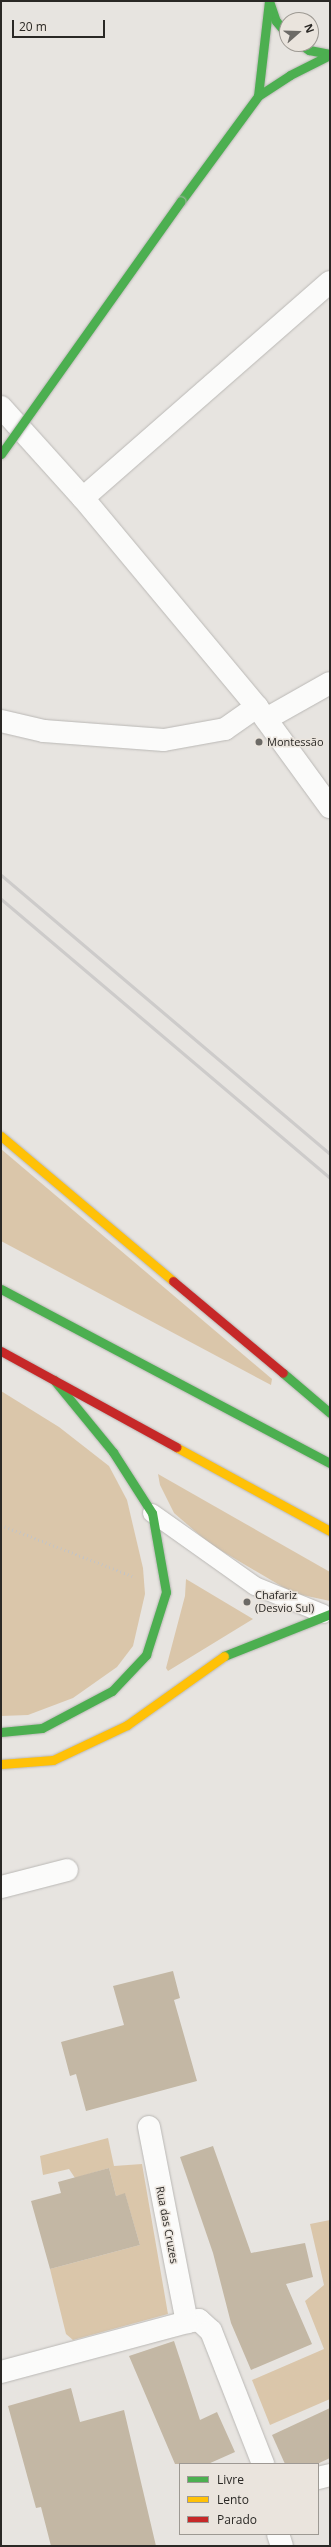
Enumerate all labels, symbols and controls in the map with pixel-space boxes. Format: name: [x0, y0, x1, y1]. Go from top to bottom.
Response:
scale bar: [14, 12, 107, 38]
north arrow: [279, 12, 319, 52]
text: 20 m: [19, 18, 47, 35]
text: N: [301, 21, 318, 35]
place label: Montessão: [267, 735, 324, 749]
marker: Montessão: [254, 737, 264, 747]
place label: Chafariz (Desvio Sul): [255, 1589, 314, 1615]
marker: Chafariz (Desvio Sul): [242, 1597, 252, 1607]
street label: Rua das Cruzes: [153, 2185, 181, 2265]
legend: [179, 2463, 319, 2535]
text: Livre: [217, 2471, 244, 2488]
text: Lento: [217, 2491, 249, 2508]
text: Parado: [217, 2511, 257, 2528]

